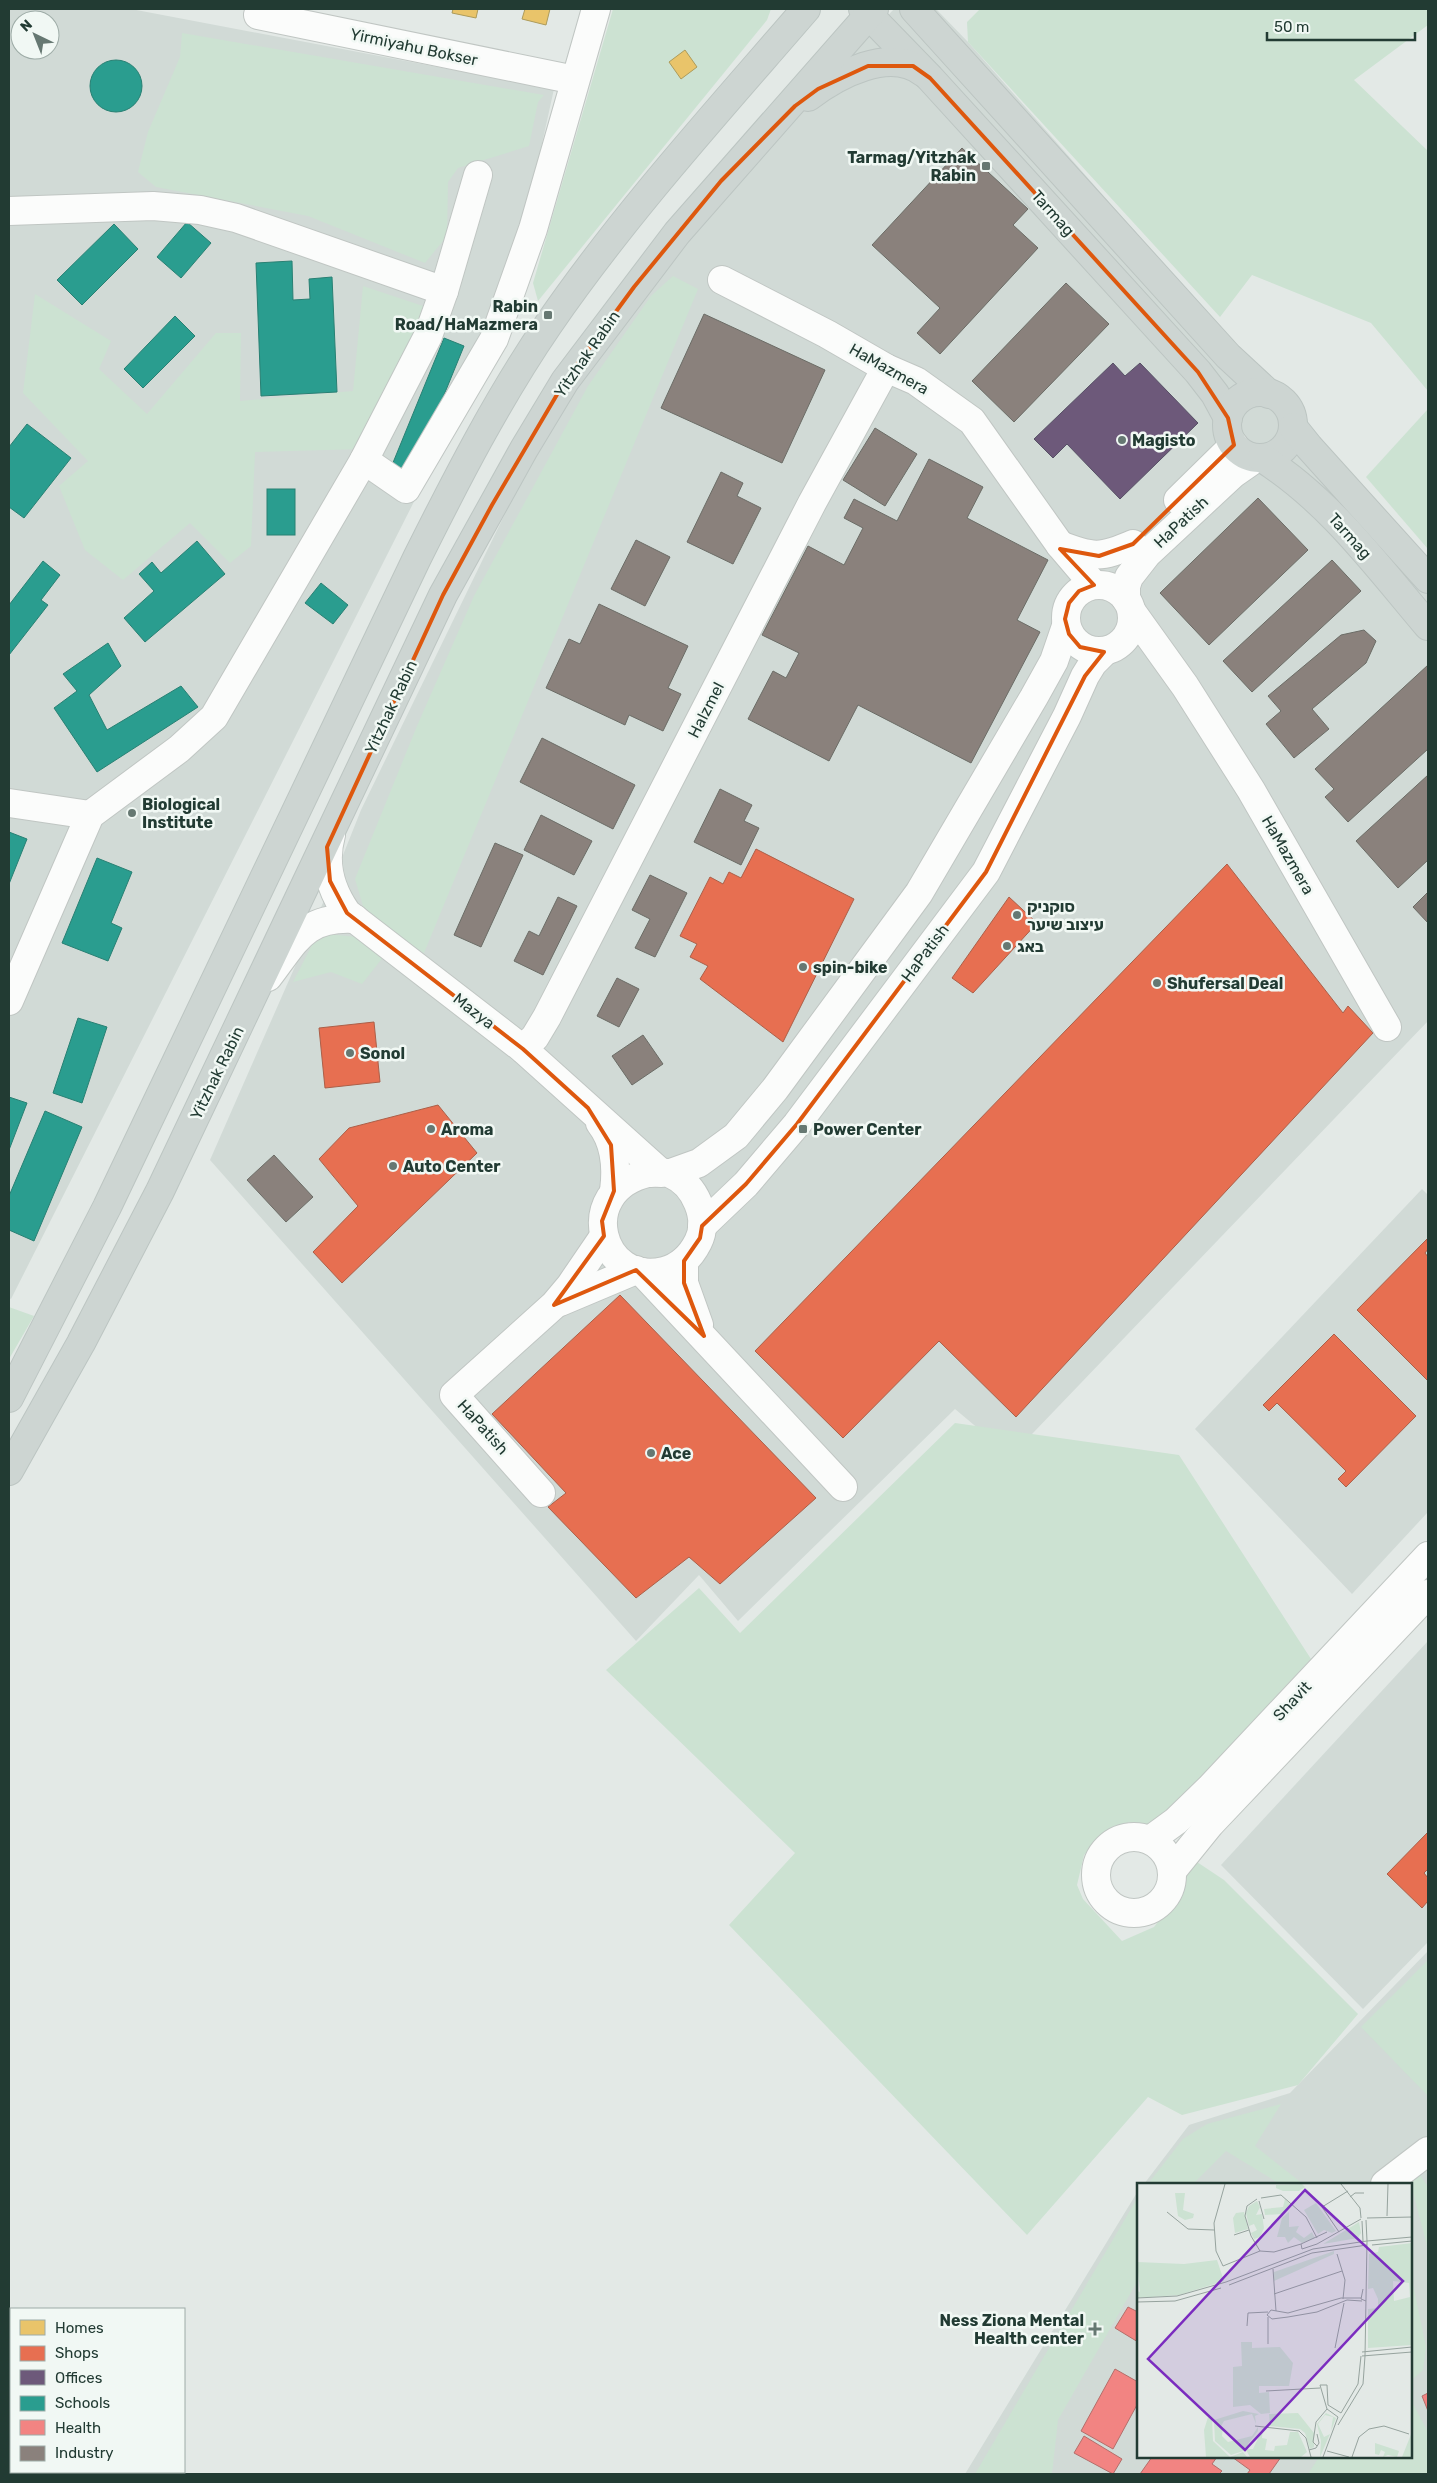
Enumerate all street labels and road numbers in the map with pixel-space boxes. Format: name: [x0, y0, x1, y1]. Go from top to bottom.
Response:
street label: Yirmiyahu Bokser: [348, 24, 480, 70]
street label: Tarmag: [1027, 186, 1079, 240]
street label: Yitzhak Rabin: [550, 307, 624, 401]
street label: HaMazmera: [846, 339, 932, 399]
street label: HaPatish: [1150, 492, 1212, 552]
street label: Tarmag: [1324, 509, 1376, 563]
street label: Yitzhak Rabin: [361, 657, 421, 757]
street label: HaIzmel: [684, 679, 728, 741]
street label: HaMazmera: [1258, 812, 1318, 898]
street label: HaPatish: [897, 920, 953, 986]
street label: Mazya: [450, 989, 498, 1033]
street label: Yitzhak Rabin: [186, 1023, 248, 1123]
street label: HaPatish: [453, 1396, 513, 1458]
street label: Shavit: [1269, 1677, 1315, 1725]

